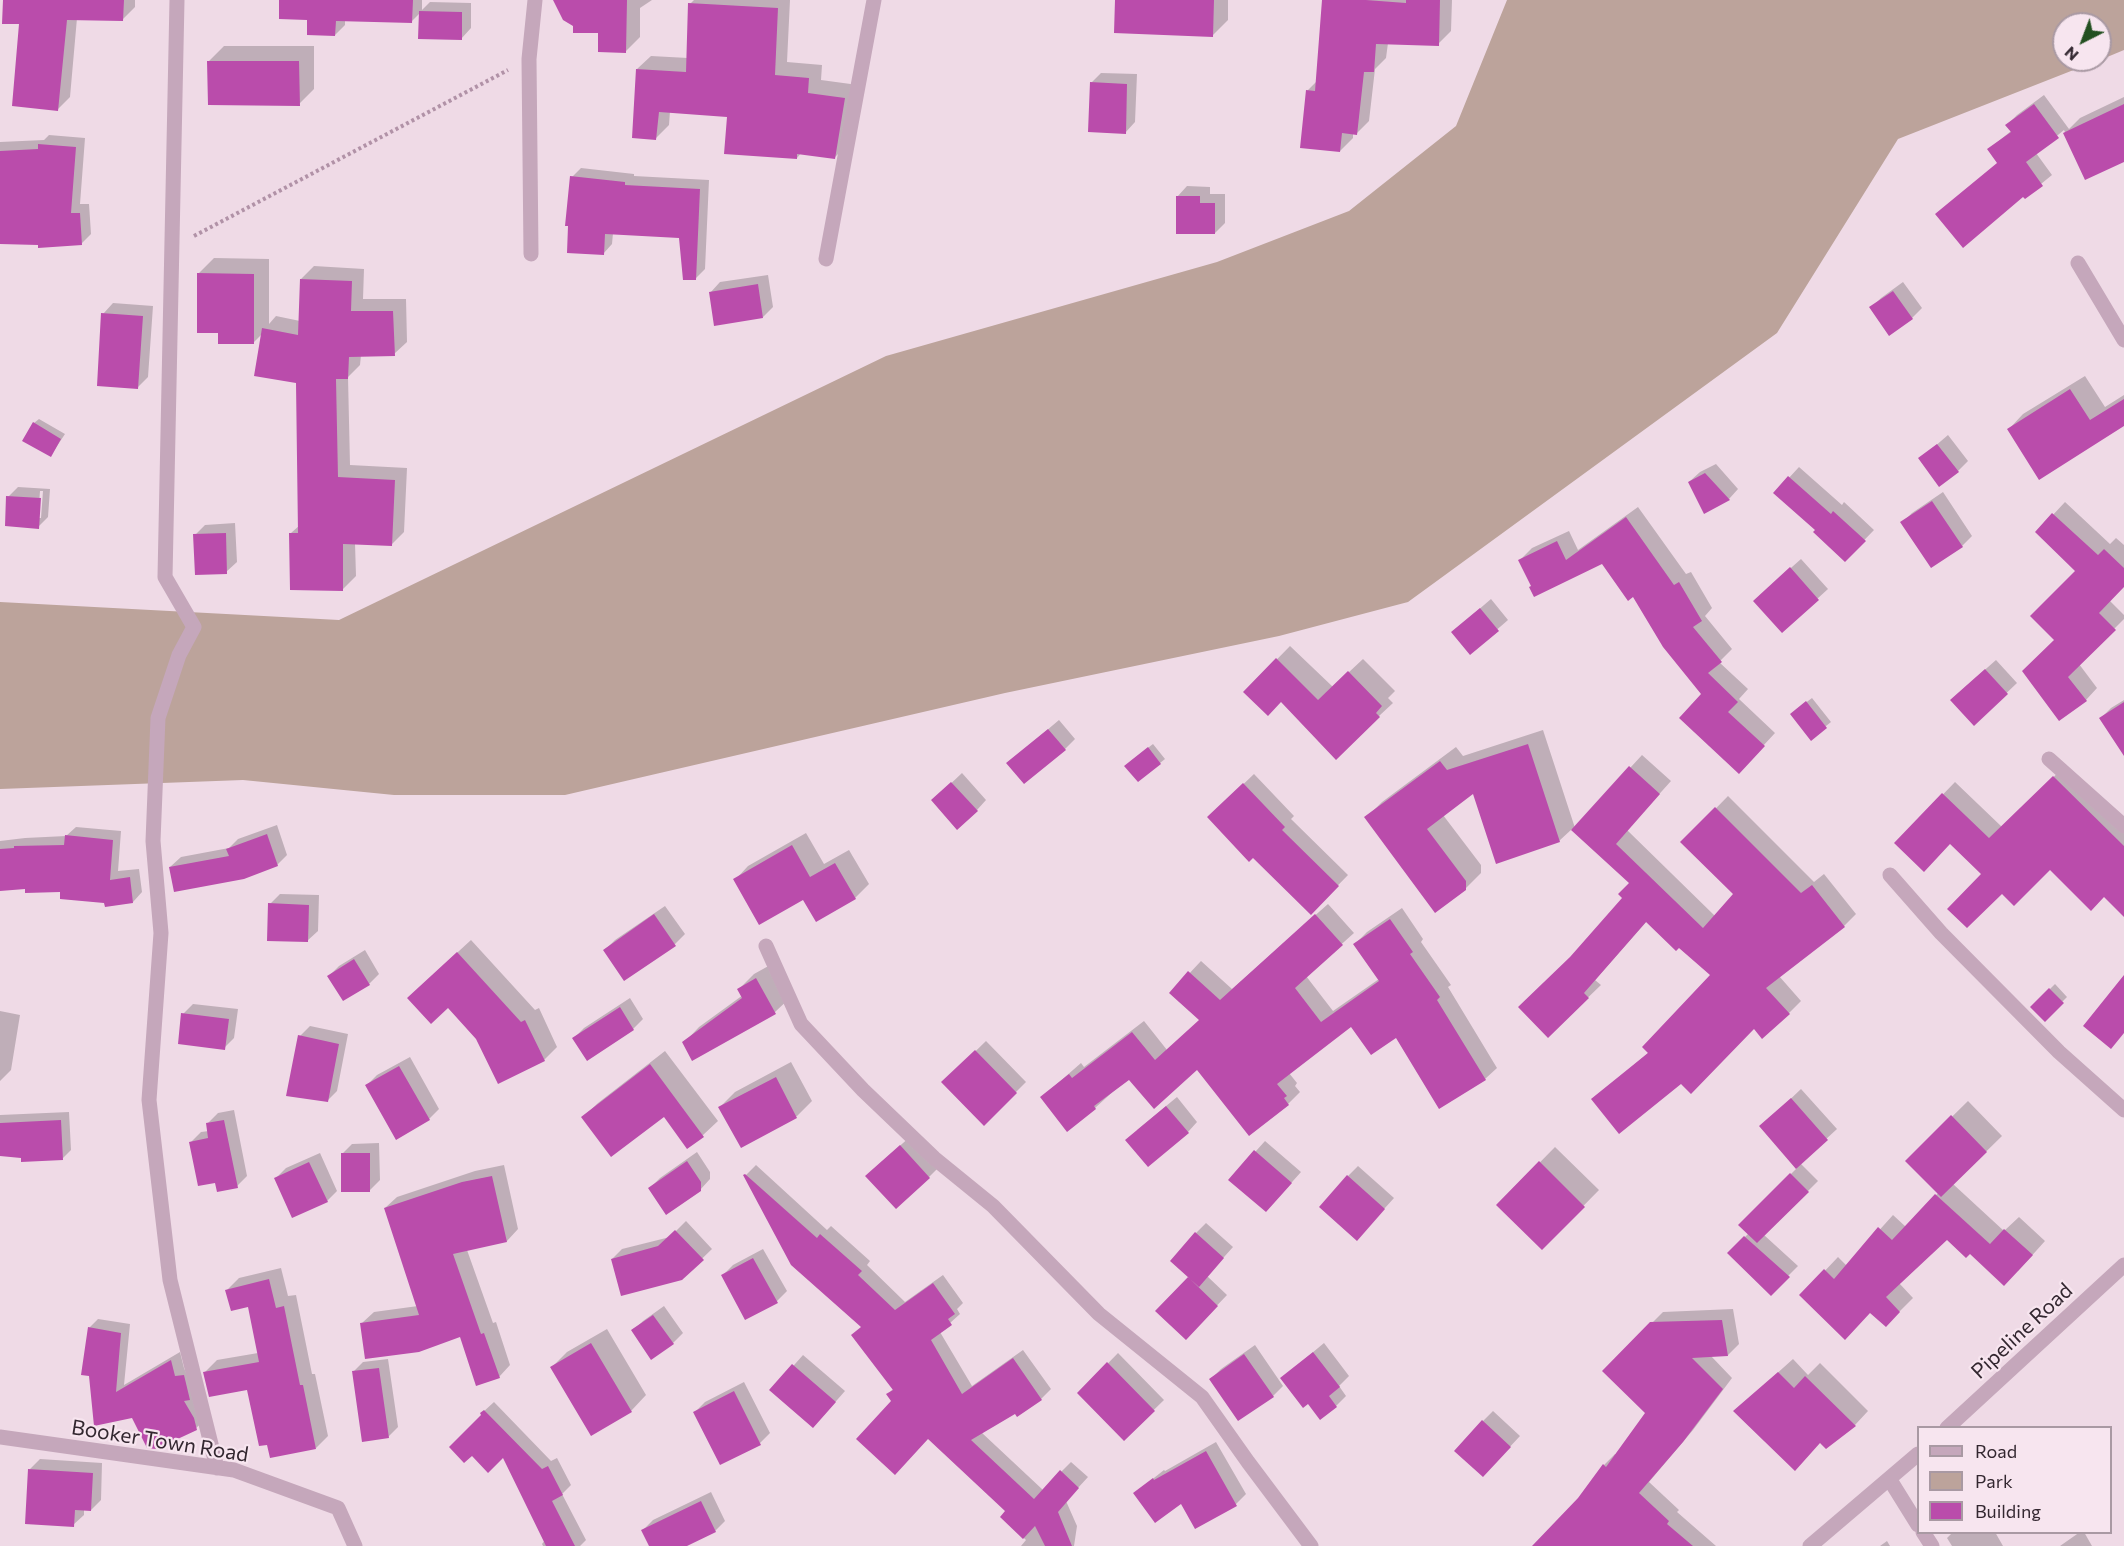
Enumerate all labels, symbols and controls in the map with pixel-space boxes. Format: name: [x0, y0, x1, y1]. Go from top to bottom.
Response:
north arrow: [2052, 12, 2112, 72]
text: N: [2060, 43, 2082, 65]
street label: Pipeline Road: [1966, 1278, 2078, 1384]
street label: Booker Town Road: [70, 1415, 250, 1467]
legend: [1917, 1426, 2112, 1534]
text: Road: [1975, 1440, 2017, 1462]
text: Park: [1975, 1470, 2013, 1492]
text: Building: [1975, 1500, 2041, 1522]

